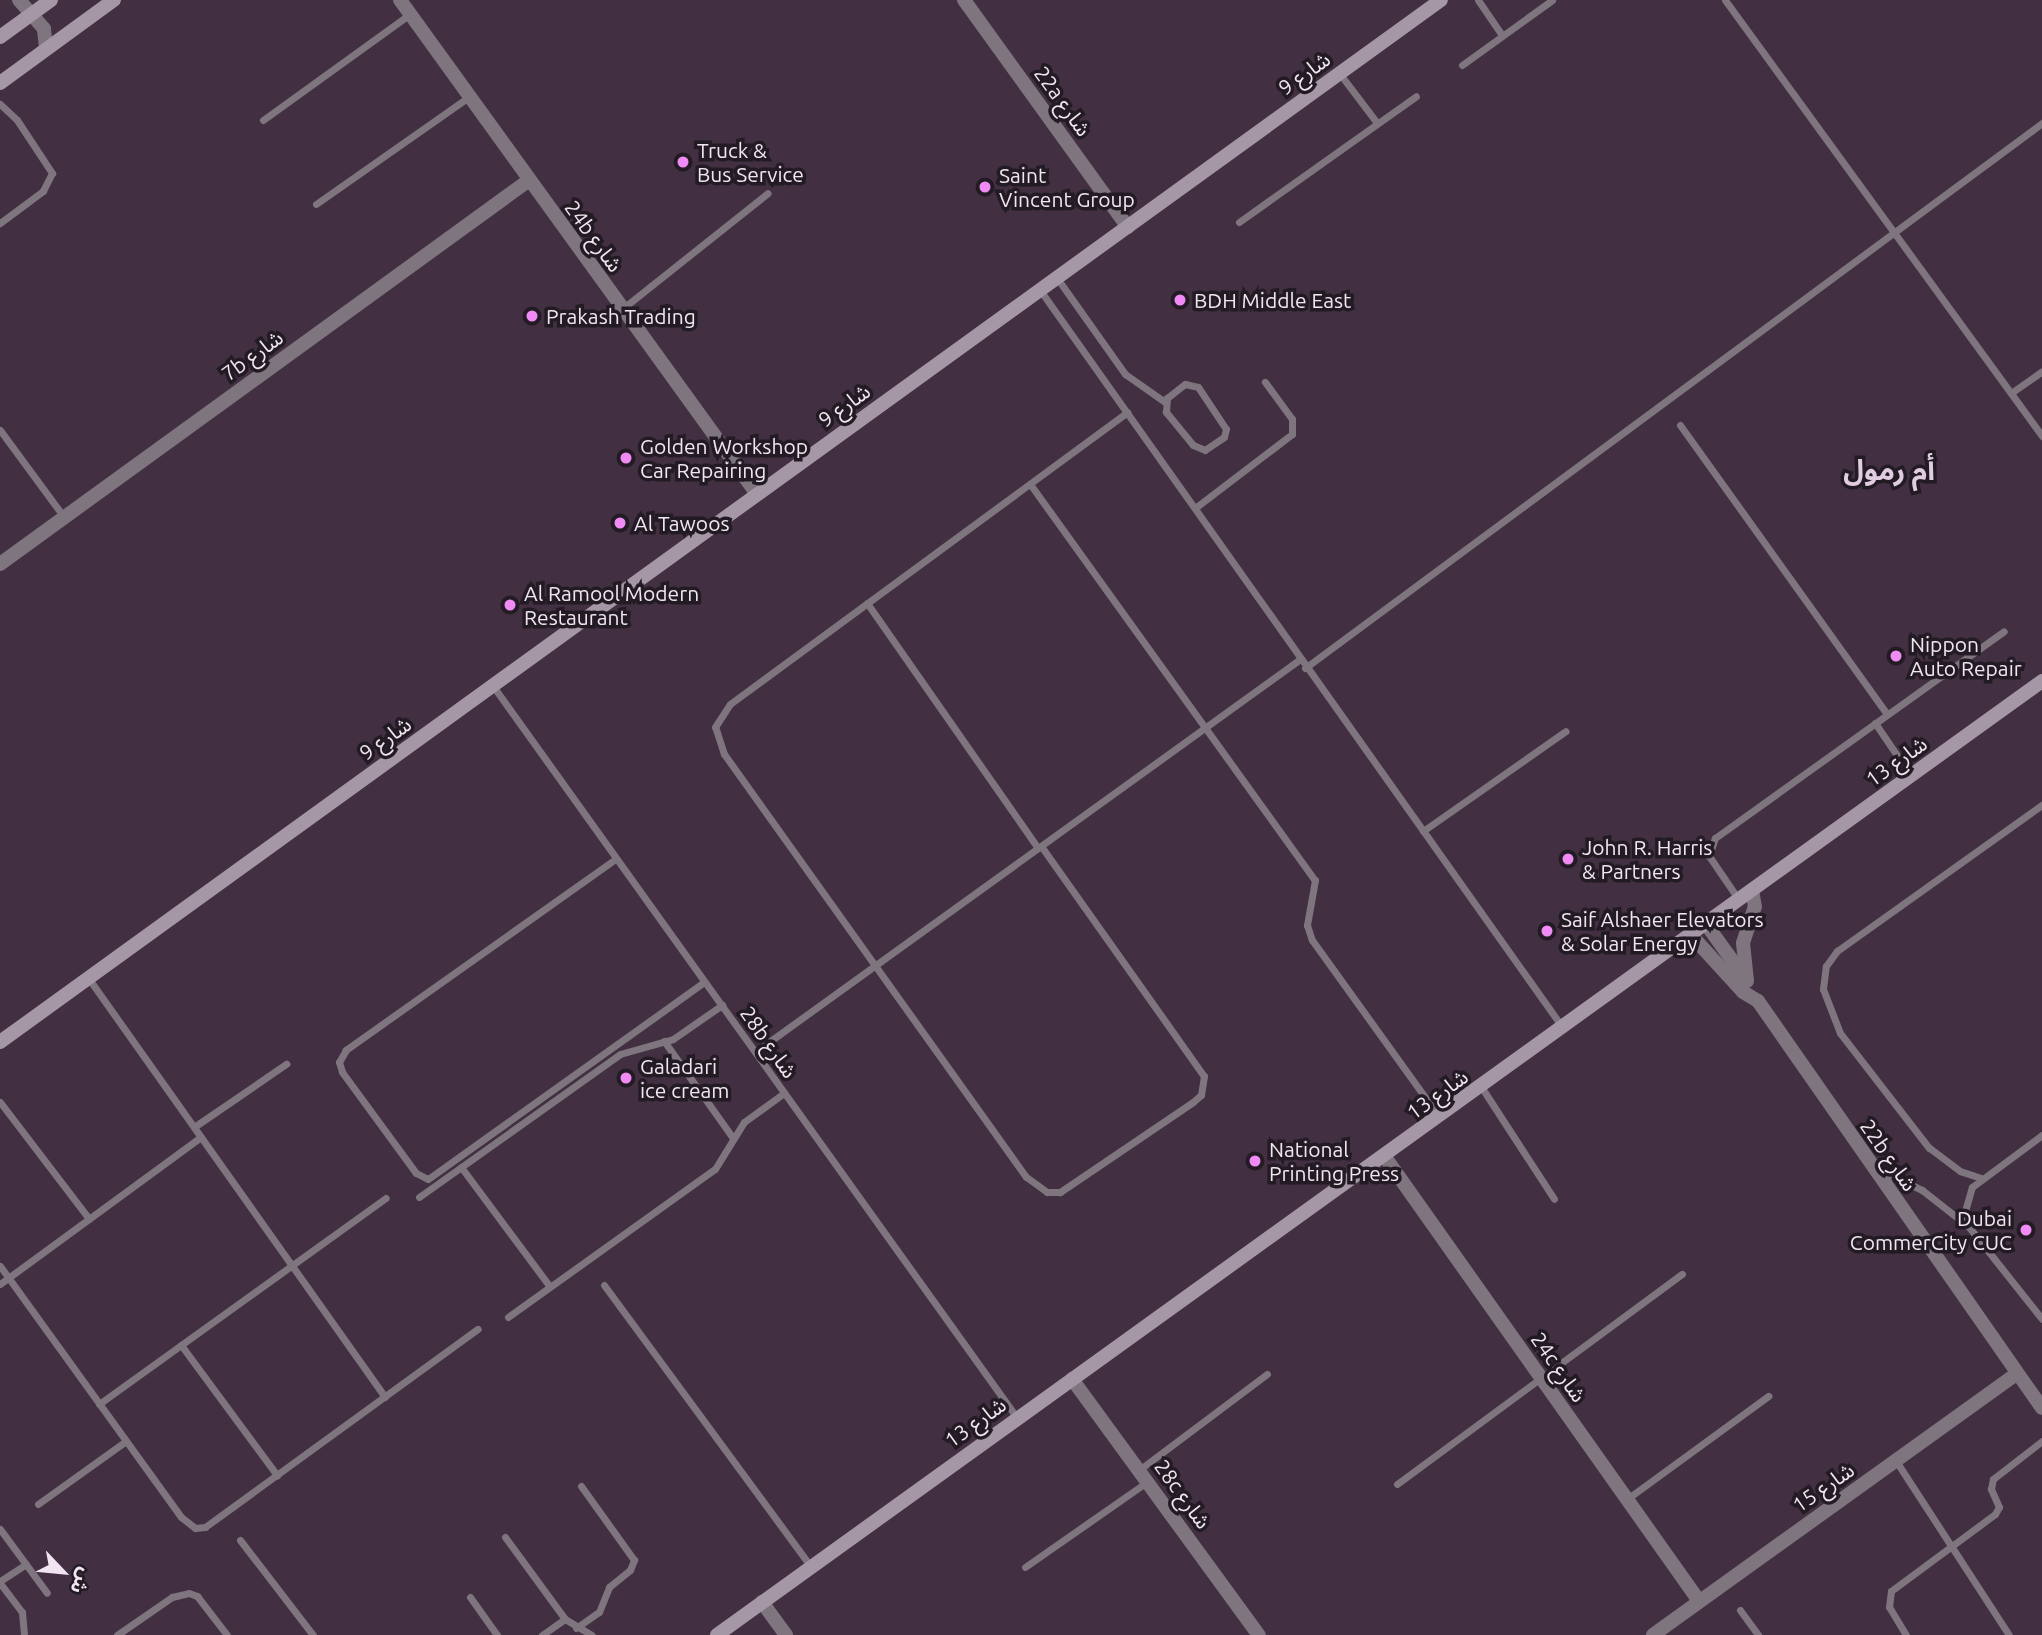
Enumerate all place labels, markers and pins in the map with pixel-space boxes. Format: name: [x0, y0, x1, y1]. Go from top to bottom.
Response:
place label: Truck & Bus Service: [697, 137, 804, 187]
marker: Truck & Bus Service: [675, 154, 691, 170]
place label: Saint Vincent Group: [999, 162, 1135, 212]
marker: Saint Vincent Group: [977, 179, 993, 195]
place label: BDH Middle East: [1194, 287, 1351, 313]
marker: BDH Middle East: [1172, 292, 1188, 308]
place label: Prakash Trading: [546, 303, 696, 329]
marker: Prakash Trading: [524, 308, 540, 324]
place label: Golden Workshop Car Repairing: [640, 433, 808, 483]
marker: Golden Workshop Car Repairing: [618, 450, 634, 466]
place label: Al Tawoos: [634, 510, 730, 536]
marker: Al Tawoos: [612, 515, 628, 531]
place label: Al Ramool Modern Restaurant: [524, 580, 699, 630]
marker: Al Ramool Modern Restaurant: [502, 597, 518, 613]
place label: Nippon Auto Repair: [1910, 631, 2022, 681]
marker: Nippon Auto Repair: [1888, 648, 1904, 664]
place label: John R. Harris & Partners: [1582, 834, 1712, 884]
marker: John R. Harris & Partners: [1560, 851, 1576, 867]
place label: Saif Alshaer Elevators & Solar Energy: [1561, 906, 1764, 956]
marker: Saif Alshaer Elevators & Solar Energy: [1539, 923, 1555, 939]
place label: Galadari ice cream: [640, 1053, 729, 1103]
marker: Galadari ice cream: [618, 1070, 634, 1086]
place label: National Printing Press: [1269, 1136, 1399, 1186]
marker: National Printing Press: [1247, 1153, 1263, 1169]
place label: Dubai CommerCity CUC: [1850, 1205, 2012, 1255]
marker: Dubai CommerCity CUC: [2018, 1222, 2034, 1238]

